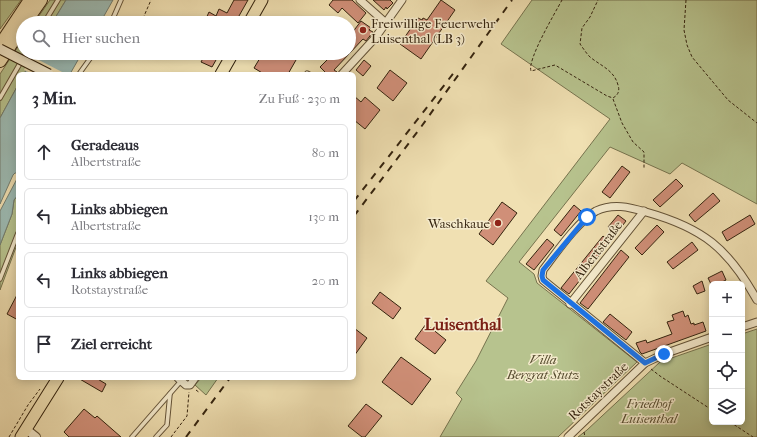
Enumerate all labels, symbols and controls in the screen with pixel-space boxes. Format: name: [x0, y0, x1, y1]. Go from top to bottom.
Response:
search box: [16, 16, 356, 60]
place label: Freiwillige Feuerwehr Luisenthal (LB 3): [371, 16, 496, 46]
marker: Freiwillige Feuerwehr Luisenthal (LB 3): [358, 25, 368, 35]
icon: search: [30, 27, 52, 49]
text: Hier suchen: [62, 29, 140, 47]
text: 3 Min.: [32, 88, 76, 108]
text: Zu Fuß · 230 m: [259, 91, 340, 106]
text: Geradeaus: [71, 136, 139, 154]
icon: ahead: [33, 141, 55, 163]
text: 80 m: [312, 145, 339, 160]
text: Albertstraße: [71, 154, 141, 169]
text: Links abbiegen: [71, 200, 168, 218]
icon: left: [33, 205, 55, 227]
route start: [578, 208, 596, 226]
text: 130 m: [308, 209, 339, 224]
place label: Waschkaue: [427, 216, 491, 231]
street label: Albertstraße: [570, 217, 626, 283]
text: Albertstraße: [71, 218, 141, 233]
marker: Waschkaue: [493, 218, 503, 228]
text: Links abbiegen: [71, 264, 168, 282]
icon: left: [33, 269, 55, 291]
text: 20 m: [312, 273, 339, 288]
map controls: [709, 281, 745, 425]
button: +: [709, 281, 745, 317]
text: Rotstaystraße: [71, 282, 148, 297]
district label: Luisenthal: [424, 314, 502, 334]
button: −: [709, 317, 745, 353]
icon: arrive: [33, 333, 55, 355]
text: Ziel erreicht: [71, 335, 152, 353]
route end: [655, 345, 673, 363]
park label: Villa Bergrat Stutz: [506, 352, 579, 382]
button: locate: [709, 353, 745, 389]
street label: Rotstaystraße: [565, 358, 631, 423]
button: layers: [709, 389, 745, 425]
park label: Friedhof Luisenthal: [620, 396, 679, 426]

